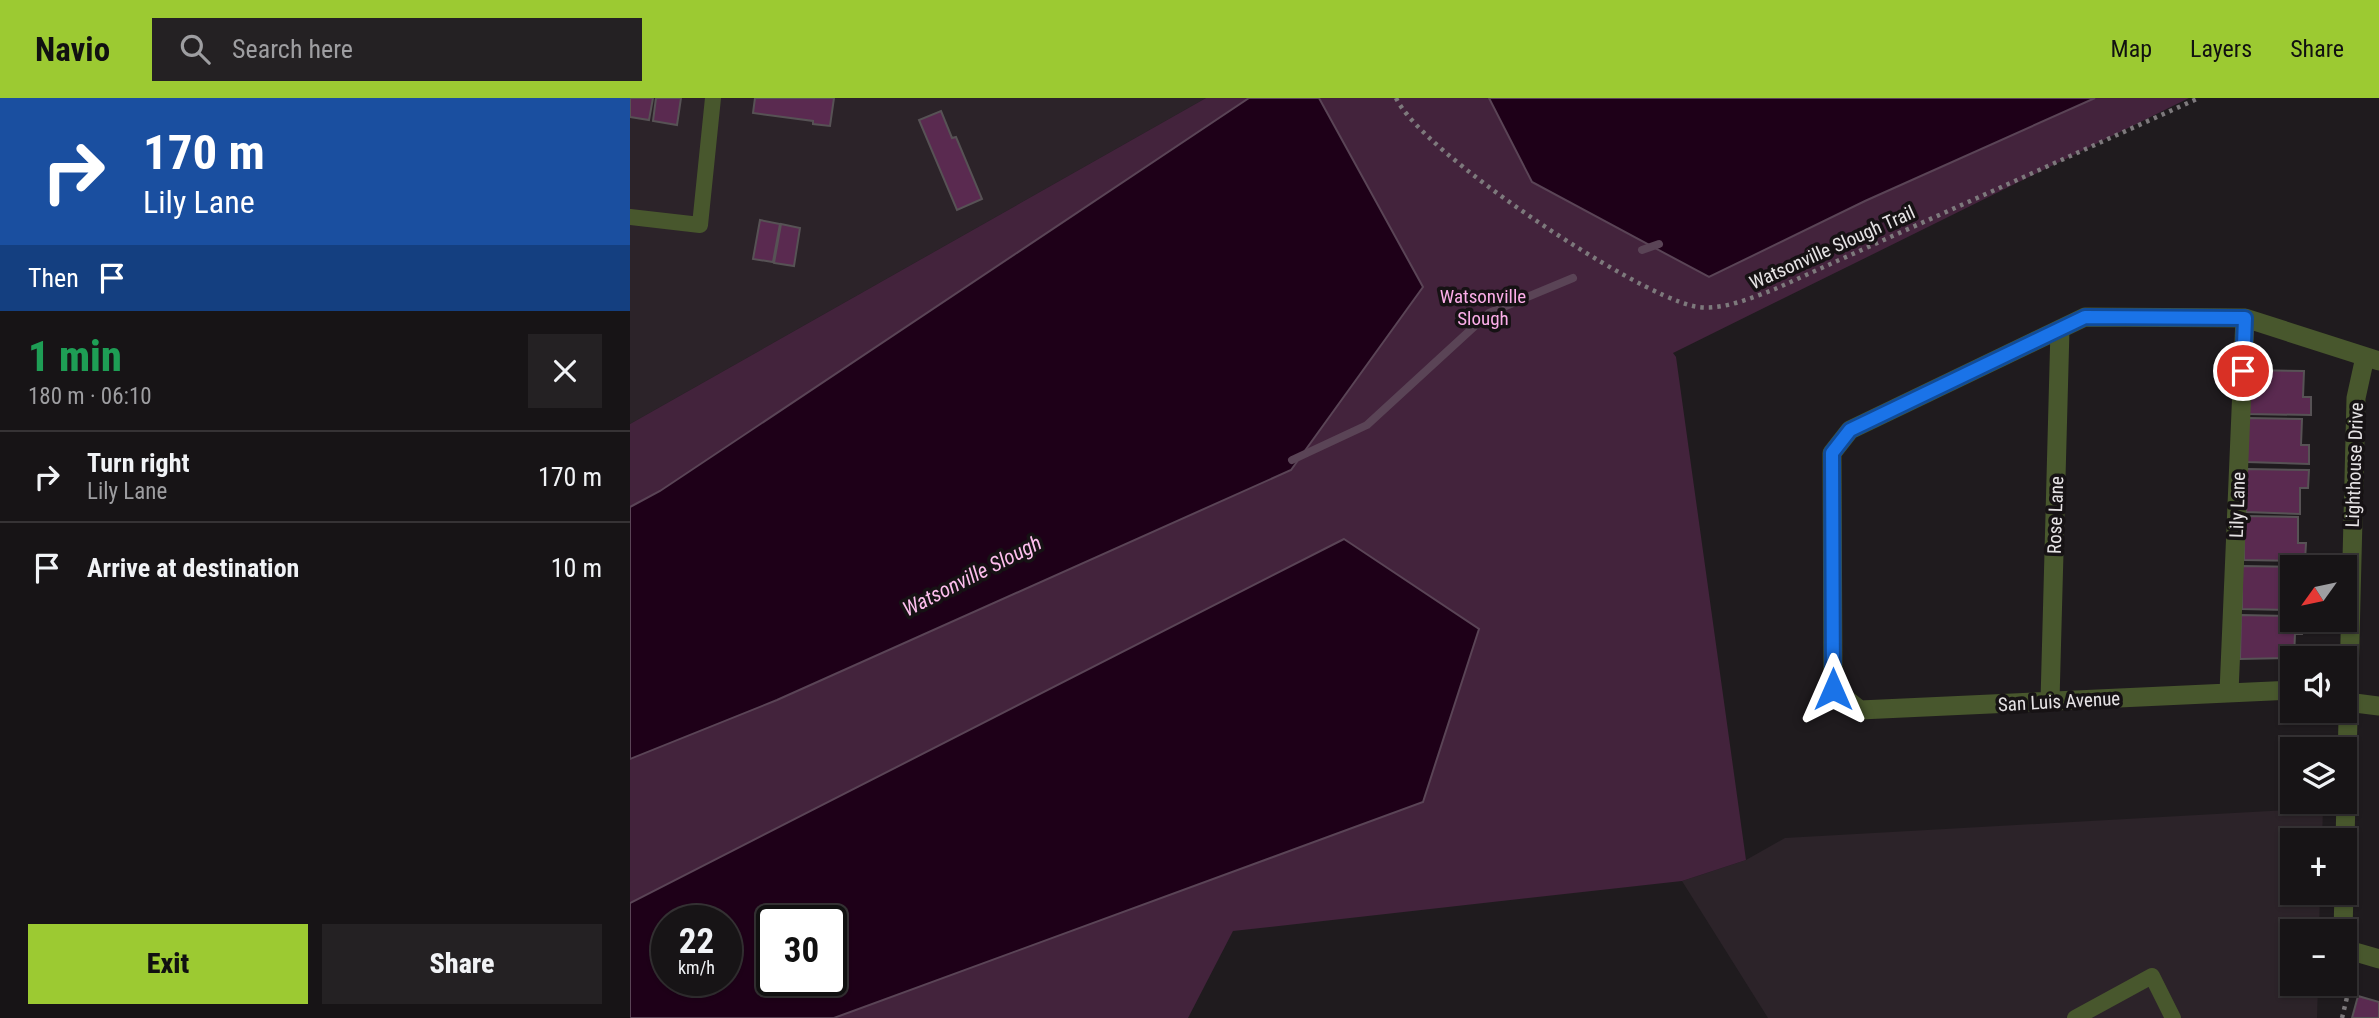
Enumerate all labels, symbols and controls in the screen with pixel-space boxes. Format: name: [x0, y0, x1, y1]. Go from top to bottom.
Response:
search box: [152, 18, 642, 81]
text: Navio: [35, 30, 110, 69]
icon: search: [176, 30, 214, 68]
text: Search here: [232, 34, 353, 64]
text: Map: [2111, 35, 2152, 63]
text: Layers: [2190, 35, 2252, 63]
text: Share: [2290, 35, 2344, 63]
text: 170 m: [143, 124, 265, 181]
icon: right: [28, 126, 119, 217]
text: Lily Lane: [143, 183, 255, 221]
street label: Watsonville Slough Trail: [1746, 201, 1919, 294]
icon: arrive: [93, 259, 131, 297]
text: Then: [28, 263, 79, 293]
park label: Watsonville Slough: [1440, 285, 1526, 330]
text: 1 min: [28, 332, 122, 381]
button: close: [528, 334, 602, 408]
pin: [2213, 341, 2273, 401]
icon: arrive: [2224, 352, 2262, 390]
text: 180 m · 06:10: [28, 383, 152, 410]
street label: Lighthouse Drive: [2341, 402, 2368, 528]
text: Turn right: [87, 448, 189, 478]
icon: right: [28, 458, 66, 496]
text: 170 m: [538, 462, 602, 492]
street label: Lily Lane: [2225, 471, 2250, 539]
street label: Rose Lane: [2043, 476, 2068, 554]
text: Lily Lane: [87, 478, 167, 505]
water label: Watsonville Slough: [899, 531, 1045, 621]
icon: arrive: [28, 549, 66, 587]
text: Arrive at destination: [87, 553, 299, 583]
text: 10 m: [551, 553, 602, 583]
north arrow: [2280, 555, 2357, 632]
map controls: [2280, 555, 2357, 996]
button: sound: [2280, 646, 2357, 723]
position arrow: [1796, 652, 1870, 726]
street label: San Luis Avenue: [1997, 687, 2121, 716]
button: layers: [2280, 737, 2357, 814]
button: +: [2280, 828, 2357, 905]
speed limit sign: 30: [756, 905, 847, 996]
button: −: [2280, 919, 2357, 996]
text: 22: [679, 921, 714, 962]
button: Exit: [28, 924, 308, 1004]
button: Share: [322, 924, 602, 1004]
text: km/h: [678, 957, 715, 978]

